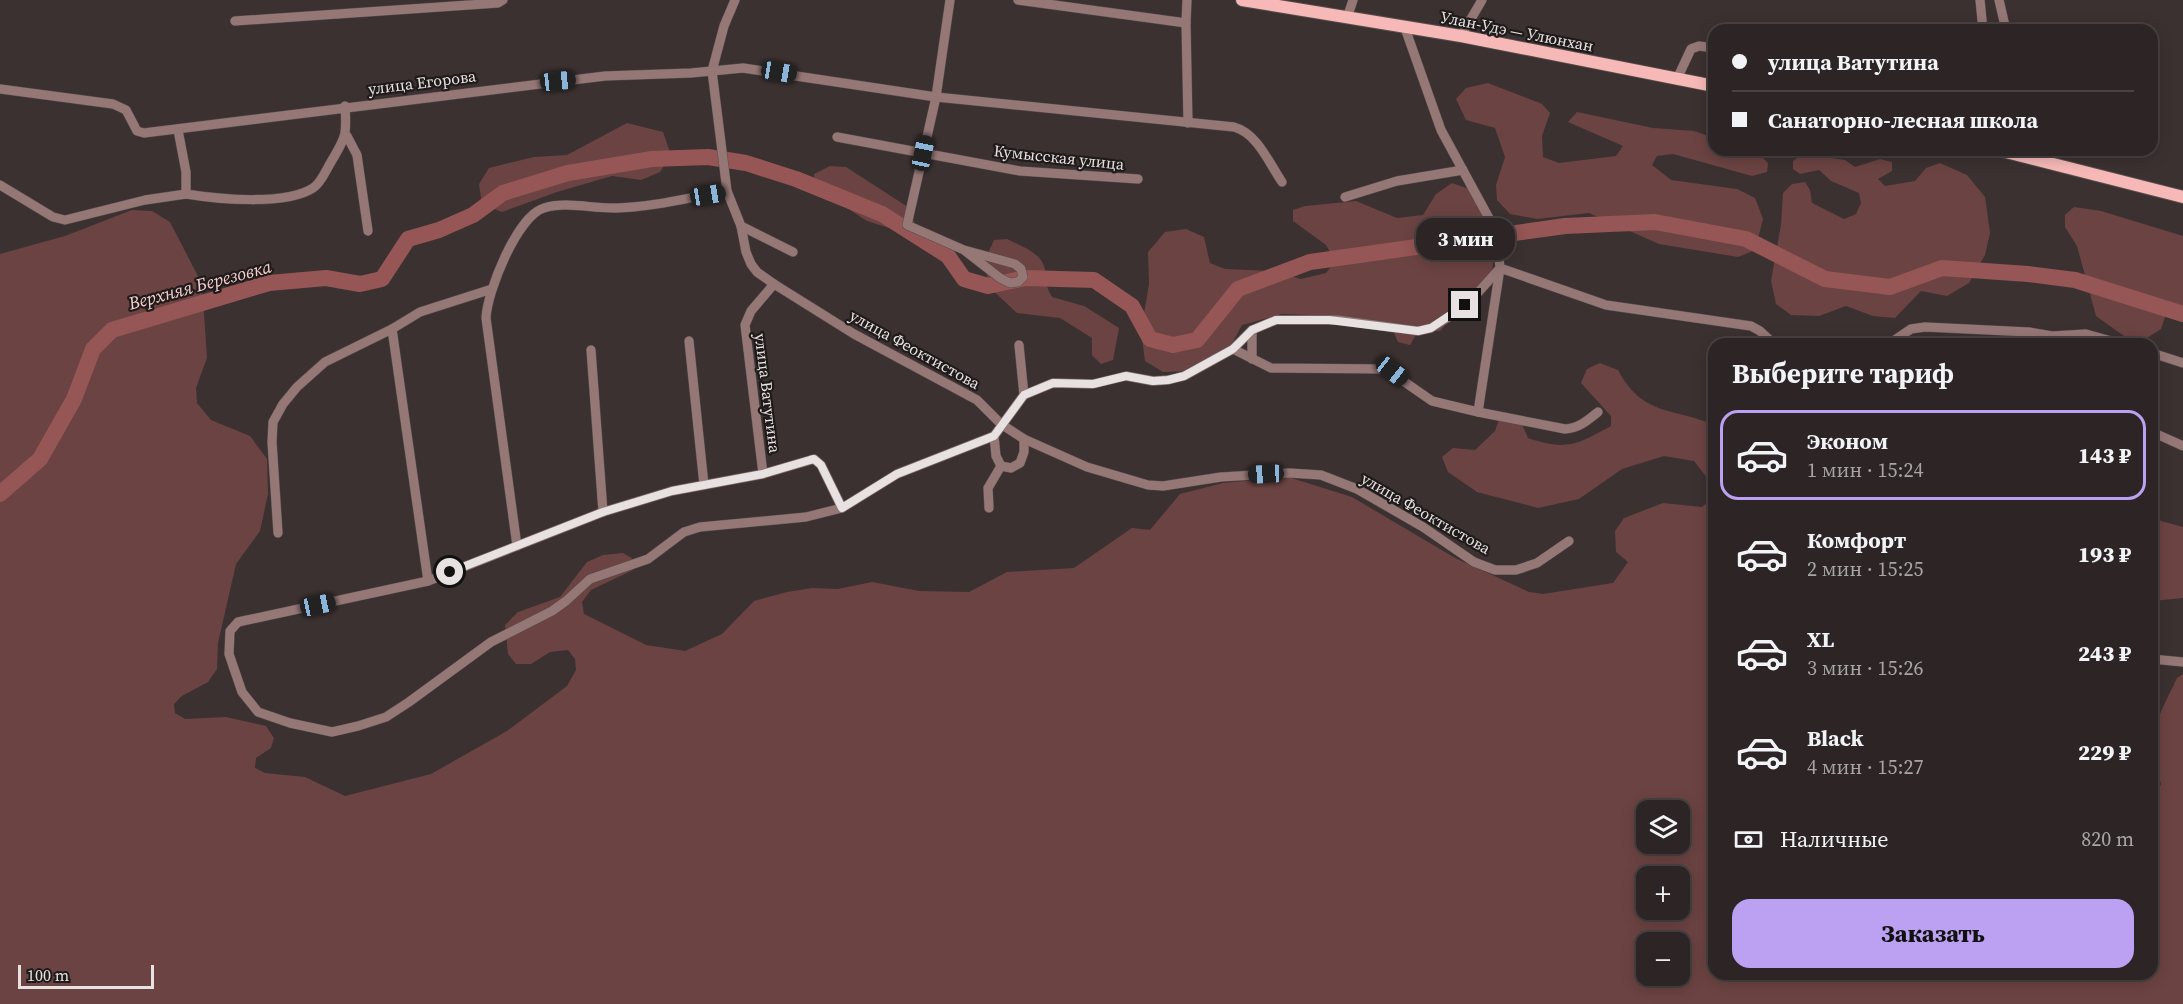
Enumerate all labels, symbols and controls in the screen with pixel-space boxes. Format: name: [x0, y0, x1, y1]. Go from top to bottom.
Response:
street label: Улан-Удэ — Улюнхан: [1439, 5, 1595, 57]
text: улица Ватутина: [1768, 47, 1939, 77]
car: [760, 60, 798, 84]
street label: улица Егорова: [367, 64, 478, 100]
car: [539, 70, 577, 92]
text: Санаторно-лесная школа: [1768, 105, 2038, 135]
car: [910, 134, 936, 172]
street label: Кумысская улица: [993, 139, 1126, 175]
car: [689, 183, 727, 207]
callout: 3 мин: [1416, 218, 1514, 260]
text: 3 мин: [1437, 225, 1494, 253]
water label: Верхняя Березовка: [125, 253, 275, 316]
route end: [1451, 291, 1478, 318]
street label: улица Феоктистова: [846, 304, 985, 394]
street label: улица Ватутина: [750, 332, 786, 455]
car: [1372, 353, 1412, 389]
text: Выберите тариф: [1732, 355, 1954, 392]
text: Эконом: [1807, 426, 1888, 456]
icon: car: [1735, 428, 1789, 482]
text: 143 ₽: [2078, 440, 2131, 470]
text: 1 мин · 15:24: [1807, 456, 1923, 484]
car: [1248, 464, 1284, 484]
street label: улица Феоктистова: [1357, 467, 1495, 559]
text: Комфорт: [1807, 525, 1906, 555]
icon: car: [1735, 527, 1789, 581]
text: 193 ₽: [2078, 539, 2131, 569]
text: 2 мин · 15:25: [1807, 555, 1923, 583]
route start: [436, 558, 463, 585]
car: [299, 592, 337, 618]
text: XL: [1807, 624, 1834, 654]
icon: car: [1735, 626, 1789, 680]
text: 243 ₽: [2078, 638, 2131, 668]
text: 3 мин · 15:26: [1807, 654, 1923, 682]
text: Black: [1807, 723, 1864, 753]
icon: car: [1735, 725, 1789, 779]
text: 229 ₽: [2078, 737, 2131, 767]
text: 4 мин · 15:27: [1807, 753, 1923, 781]
map controls: [1636, 800, 1690, 986]
button: layers: [1636, 800, 1690, 854]
icon: cash: [1732, 823, 1765, 856]
text: Наличные: [1780, 824, 1889, 854]
text: 820 m: [2081, 825, 2134, 853]
button: +: [1636, 866, 1690, 920]
button: Заказать: [1732, 899, 2134, 968]
button: −: [1636, 932, 1690, 986]
scale bar: [18, 962, 154, 990]
text: 100 m: [27, 964, 69, 986]

